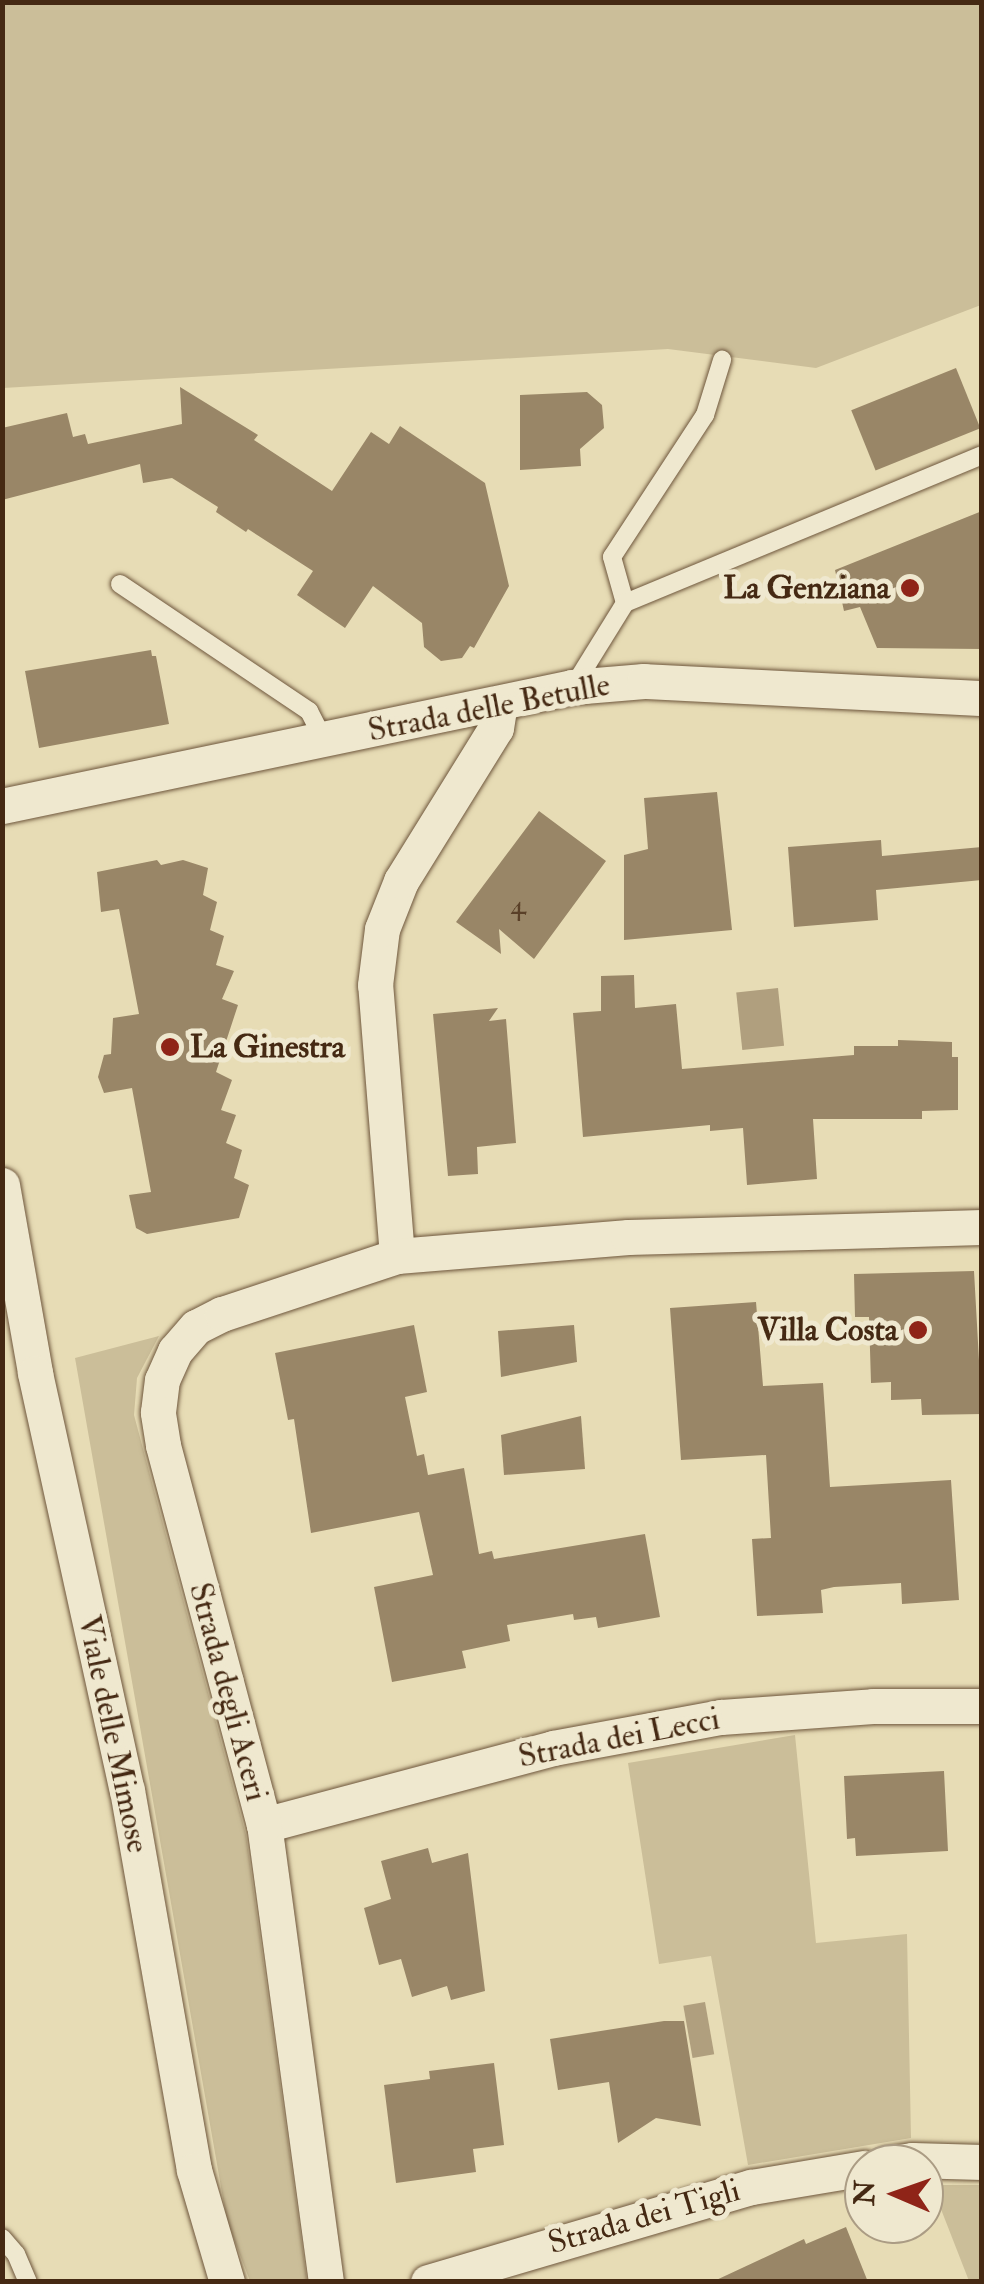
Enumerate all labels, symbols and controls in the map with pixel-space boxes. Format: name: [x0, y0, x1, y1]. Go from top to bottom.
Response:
place label: La Genziana: [723, 569, 890, 607]
marker: La Genziana: [899, 577, 921, 599]
street label: Strada delle Betulle: [365, 666, 613, 750]
house number: 4: [510, 889, 526, 923]
place label: La Ginestra: [190, 1028, 345, 1066]
marker: La Ginestra: [159, 1036, 181, 1058]
place label: Villa Costa: [757, 1311, 898, 1349]
marker: Villa Costa: [907, 1319, 929, 1341]
street label: Strada degli Aceri: [180, 1579, 276, 1805]
street label: Viale delle Mimose: [69, 1612, 157, 1856]
street label: Strada dei Lecci: [515, 1700, 723, 1776]
north arrow: [844, 2144, 944, 2244]
street label: Strada dei Tigli: [544, 2171, 744, 2263]
text: N: [848, 2180, 883, 2206]

